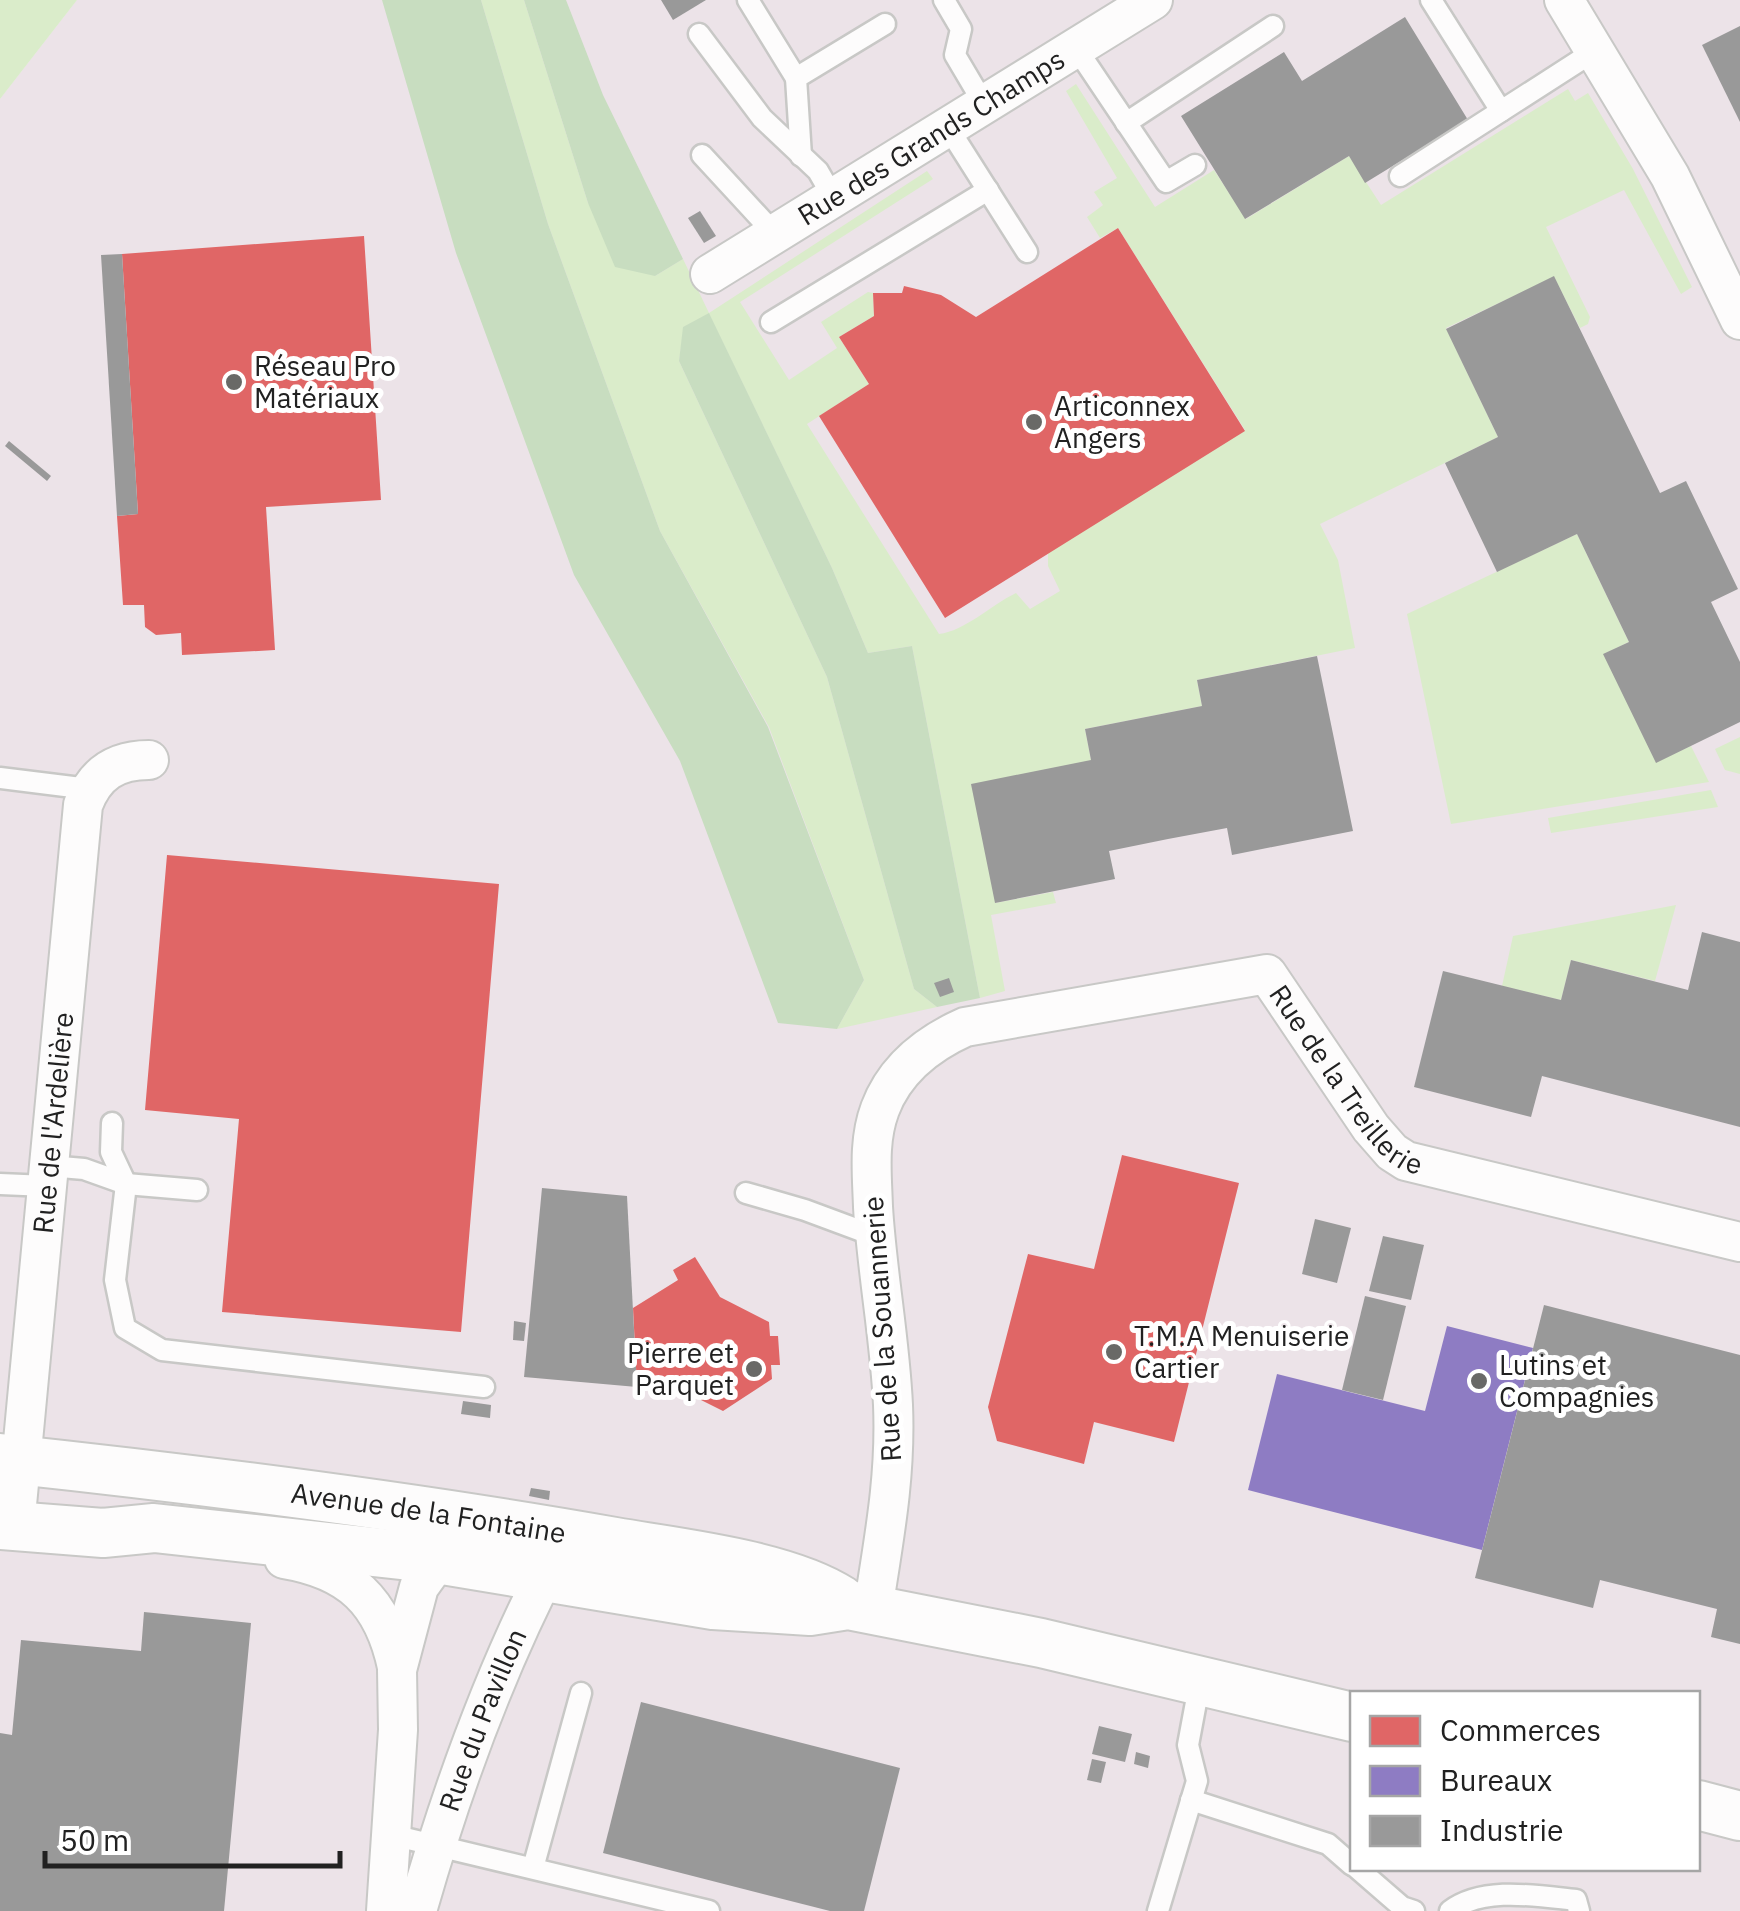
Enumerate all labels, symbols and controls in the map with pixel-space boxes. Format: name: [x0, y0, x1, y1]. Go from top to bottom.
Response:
street label: Rue des Grands Champs: [790, 40, 1071, 233]
place label: Réseau Pro Matériaux: [254, 347, 396, 416]
marker: Réseau Pro Matériaux: [223, 371, 245, 393]
place label: Articonnex Angers: [1054, 387, 1190, 456]
marker: Articonnex Angers: [1023, 411, 1045, 433]
street label: Rue de la Treillerie: [1261, 977, 1426, 1182]
street label: Rue de l'Ardelière: [24, 1010, 81, 1235]
street label: Rue de la Souannerie: [854, 1195, 909, 1463]
place label: T.M.A Menuiserie Cartier: [1134, 1317, 1349, 1386]
place label: Pierre et Parquet: [627, 1334, 734, 1403]
marker: T.M.A Menuiserie Cartier: [1103, 1341, 1125, 1363]
place label: Lutins et Compagnies: [1499, 1346, 1654, 1415]
marker: Pierre et Parquet: [743, 1358, 765, 1380]
marker: Lutins et Compagnies: [1468, 1370, 1490, 1392]
street label: Avenue de la Fontaine: [289, 1474, 569, 1551]
street label: Rue du Pavillon: [430, 1622, 535, 1816]
legend: [1350, 1691, 1700, 1871]
text: Commerces: [1440, 1710, 1601, 1749]
text: Bureaux: [1440, 1760, 1552, 1799]
scale bar: [45, 1806, 340, 1868]
text: Industrie: [1440, 1810, 1563, 1849]
text: 50 m: [60, 1820, 129, 1859]

